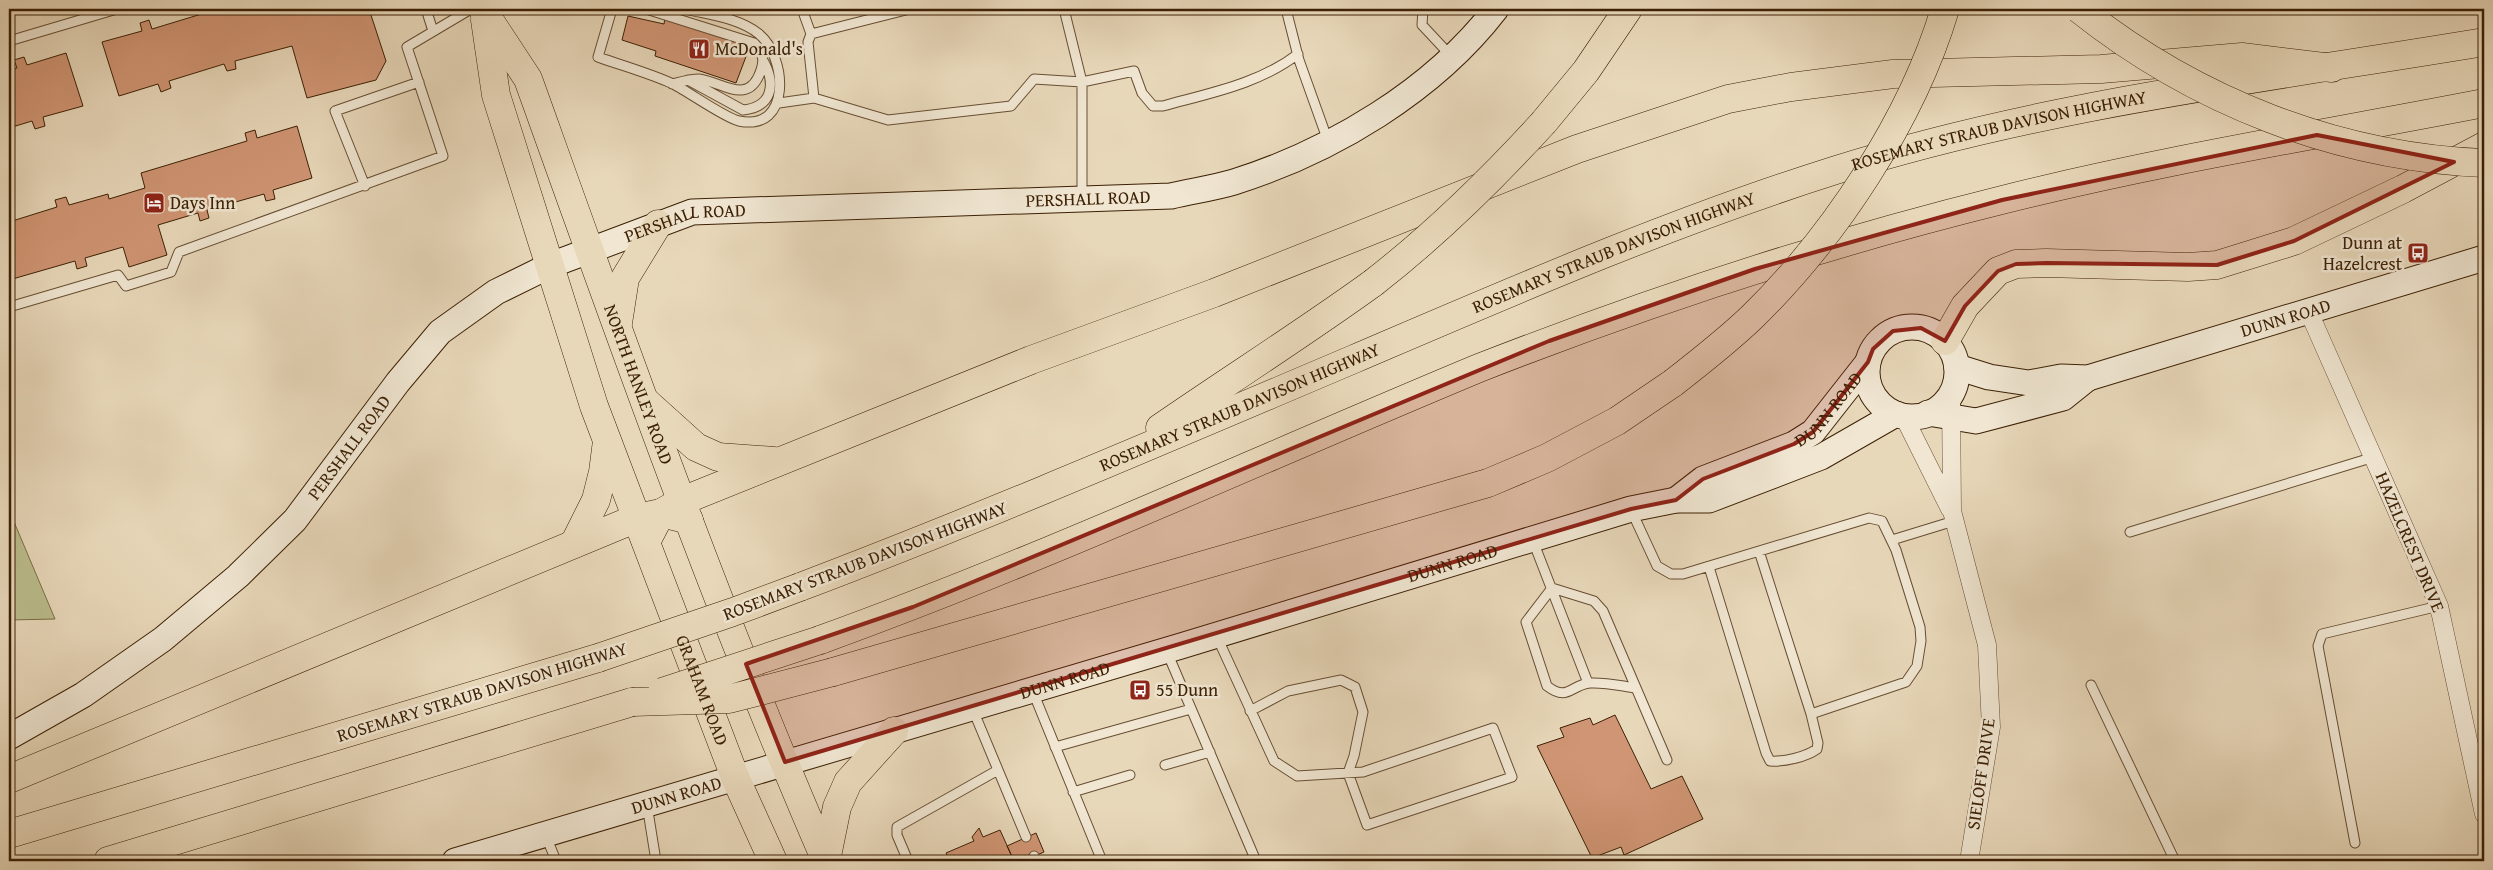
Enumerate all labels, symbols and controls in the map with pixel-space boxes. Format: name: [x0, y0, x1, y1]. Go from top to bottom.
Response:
place label: McDonald's: [715, 35, 803, 62]
restaurant icon: McDonald's: [687, 37, 711, 61]
street label: ROSEMARY STRAUB DAVISON HIGHWAY: [1848, 83, 2149, 178]
street label: PERSHALL ROAD: [1025, 183, 1151, 214]
street label: ROSEMARY STRAUB DAVISON HIGHWAY: [1468, 184, 1759, 320]
place label: Days Inn: [170, 189, 235, 216]
hotel icon: Days Inn: [142, 191, 166, 215]
street label: PERSHALL ROAD: [620, 196, 746, 249]
place label: Dunn at Hazelcrest: [2323, 229, 2403, 277]
bus stop icon: Dunn at Hazelcrest: [2406, 241, 2430, 265]
street label: DUNN ROAD: [2237, 291, 2334, 344]
street label: NORTH HANLEY ROAD: [597, 301, 681, 468]
street label: ROSEMARY STRAUB DAVISON HIGHWAY: [1095, 335, 1384, 478]
street label: DUNN ROAD: [1789, 366, 1869, 453]
street label: PERSHALL ROAD: [300, 389, 397, 505]
street label: HAZELCREST DRIVE: [2369, 467, 2452, 616]
street label: ROSEMARY STRAUB DAVISON HIGHWAY: [719, 494, 1011, 627]
street label: DUNN ROAD: [1404, 536, 1501, 589]
street label: GRAHAM ROAD: [669, 631, 736, 749]
street label: ROSEMARY STRAUB DAVISON HIGHWAY: [333, 634, 631, 749]
street label: DUNN ROAD: [1016, 654, 1113, 706]
place label: 55 Dunn: [1156, 676, 1218, 703]
bus stop icon: 55 Dunn: [1128, 678, 1152, 702]
street label: SIELOFF DRIVE: [1959, 716, 2002, 831]
street label: DUNN ROAD: [628, 769, 725, 821]

